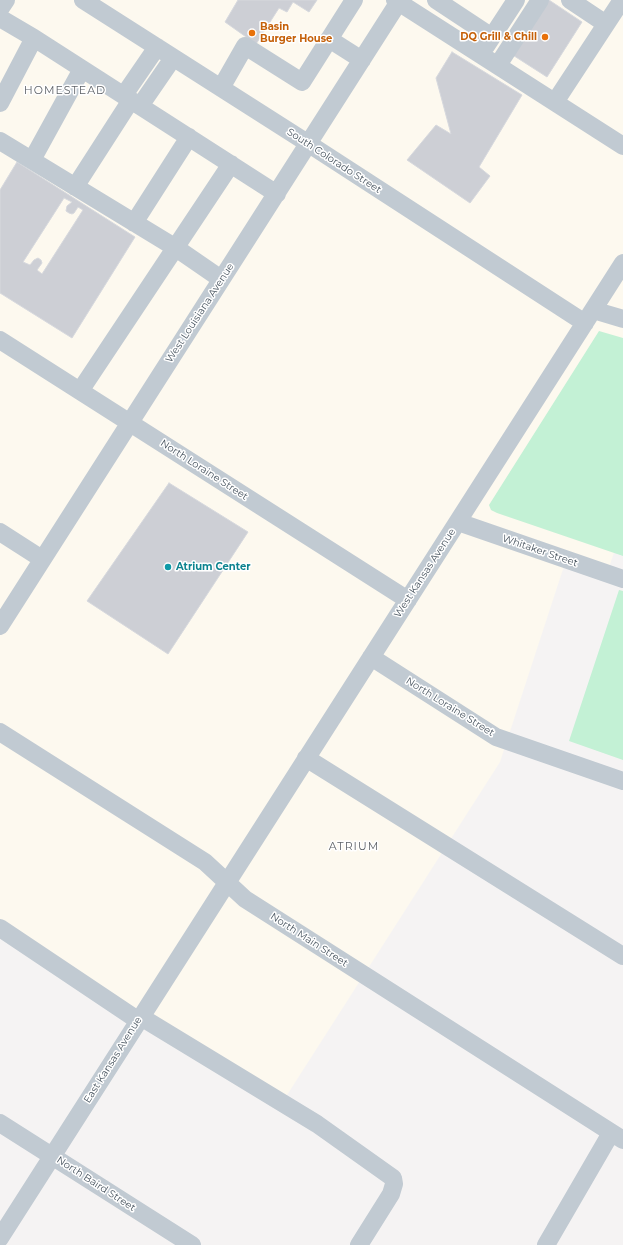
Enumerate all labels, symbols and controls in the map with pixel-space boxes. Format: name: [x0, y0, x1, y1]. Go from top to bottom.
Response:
place label: Basin Burger House: [260, 21, 332, 44]
marker: Basin Burger House: [247, 28, 257, 38]
place label: DQ Grill & Chill: [460, 31, 537, 43]
marker: DQ Grill & Chill: [540, 32, 550, 42]
district label: HOMESTEAD: [24, 84, 106, 98]
street label: South Colorado Street: [285, 126, 383, 196]
street label: West Louisiana Avenue: [163, 261, 237, 365]
street label: North Loraine Street: [158, 437, 250, 503]
street label: West Kansas Avenue: [392, 526, 458, 620]
street label: Whitaker Street: [501, 533, 579, 569]
place label: Atrium Center: [176, 561, 251, 573]
marker: Atrium Center: [163, 562, 173, 572]
street label: North Loraine Street: [404, 675, 496, 739]
district label: ATRIUM: [329, 840, 379, 854]
street label: North Main Street: [268, 911, 350, 969]
street label: East Kansas Avenue: [81, 1015, 145, 1105]
street label: North Baird Street: [54, 1154, 138, 1214]

